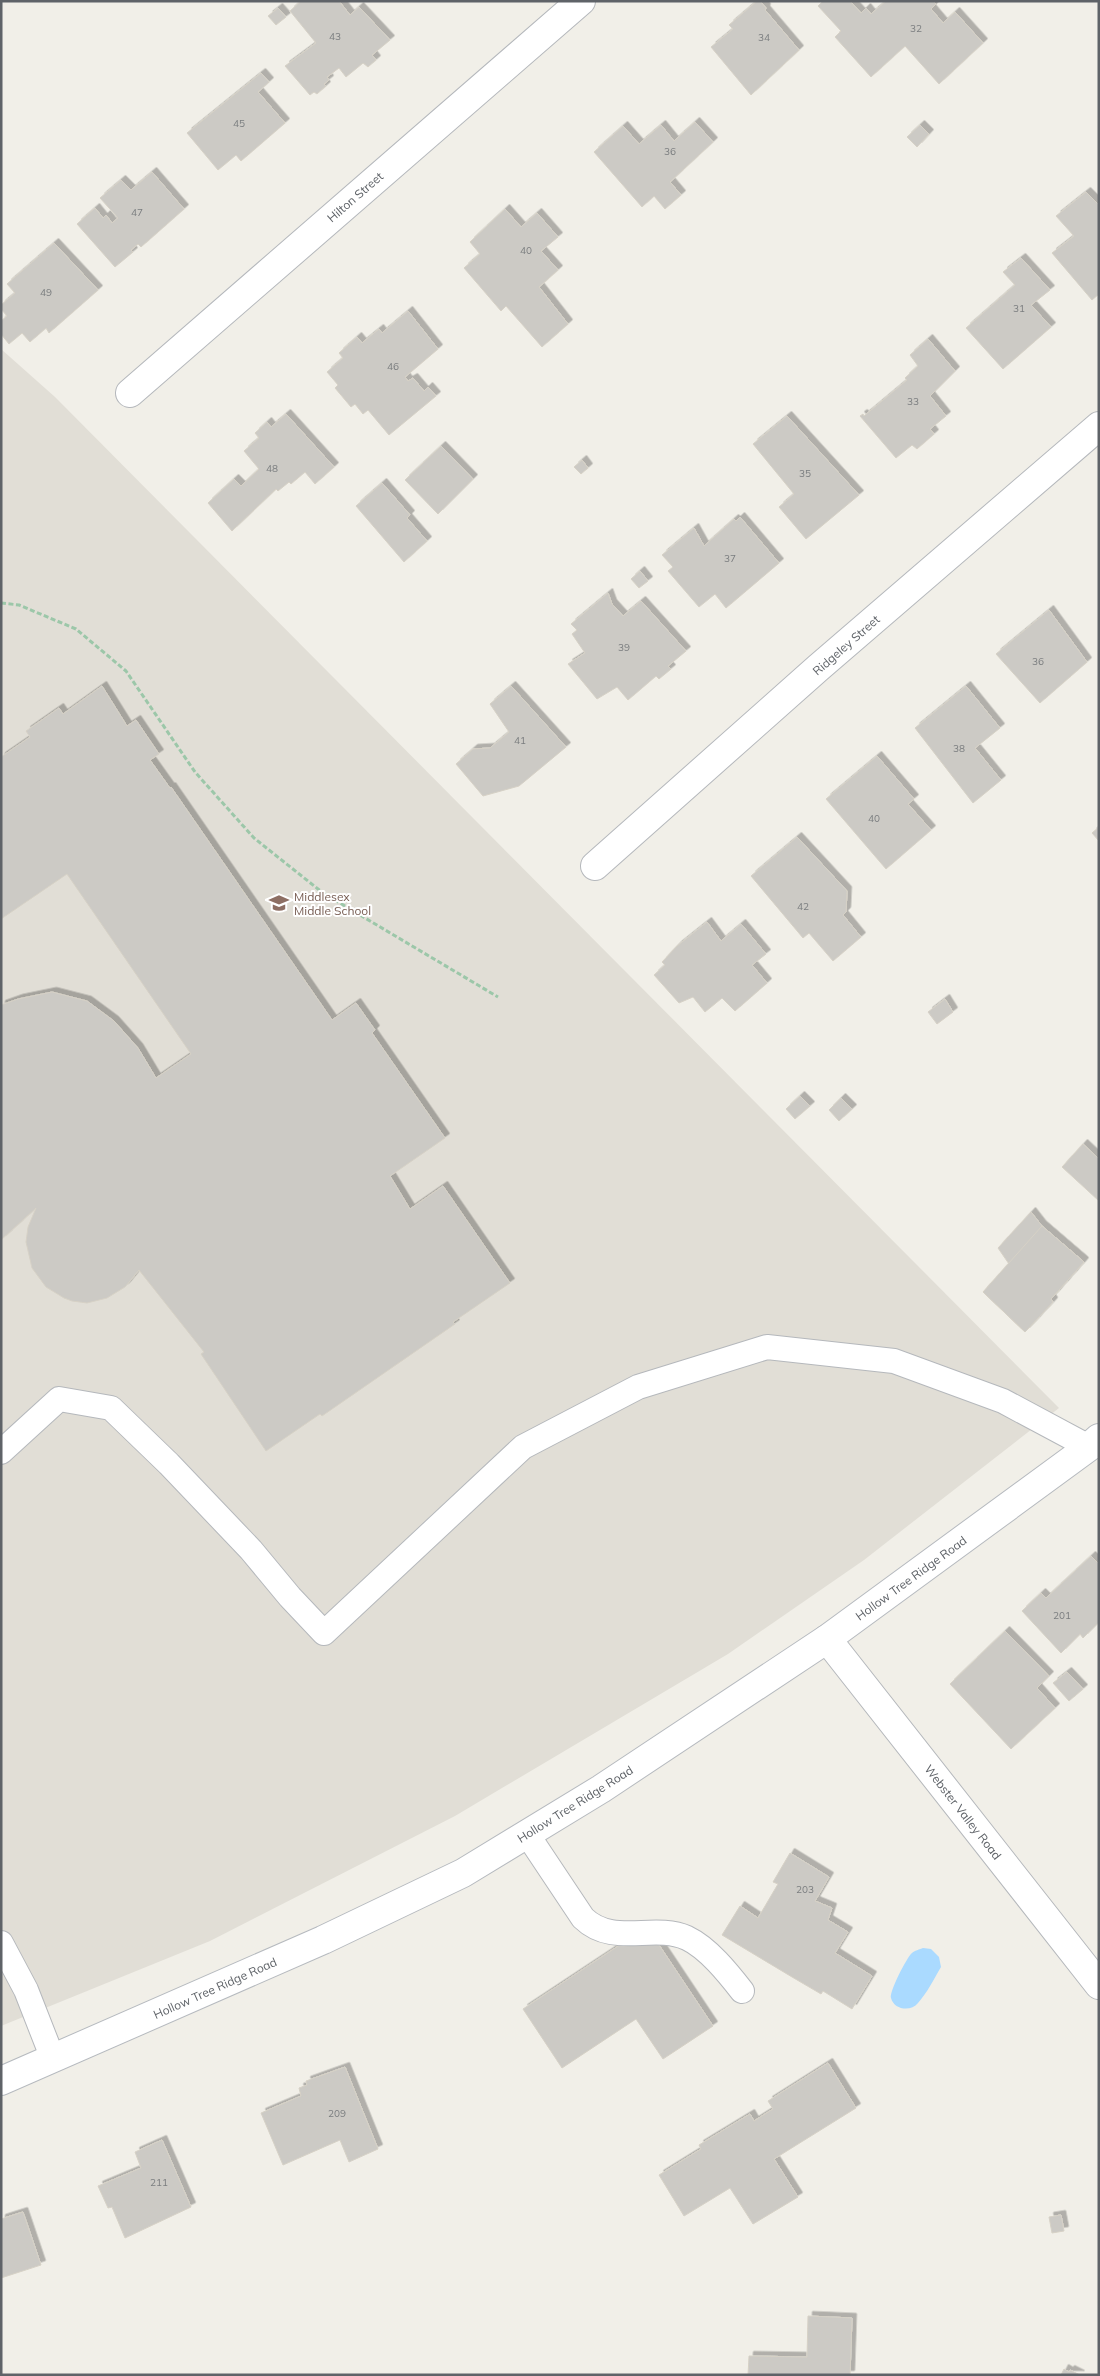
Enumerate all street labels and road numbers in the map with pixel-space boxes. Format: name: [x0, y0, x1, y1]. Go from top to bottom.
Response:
street label: Hilton Street: [324, 169, 386, 225]
street label: Ridgeley Street: [809, 612, 883, 678]
street label: Hollow Tree Ridge Road: [853, 1533, 969, 1623]
street label: Hollow Tree Ridge Road: [514, 1762, 636, 1846]
street label: Webster Valley Road: [921, 1762, 1005, 1862]
street label: Hollow Tree Ridge Road: [151, 1954, 279, 2022]

